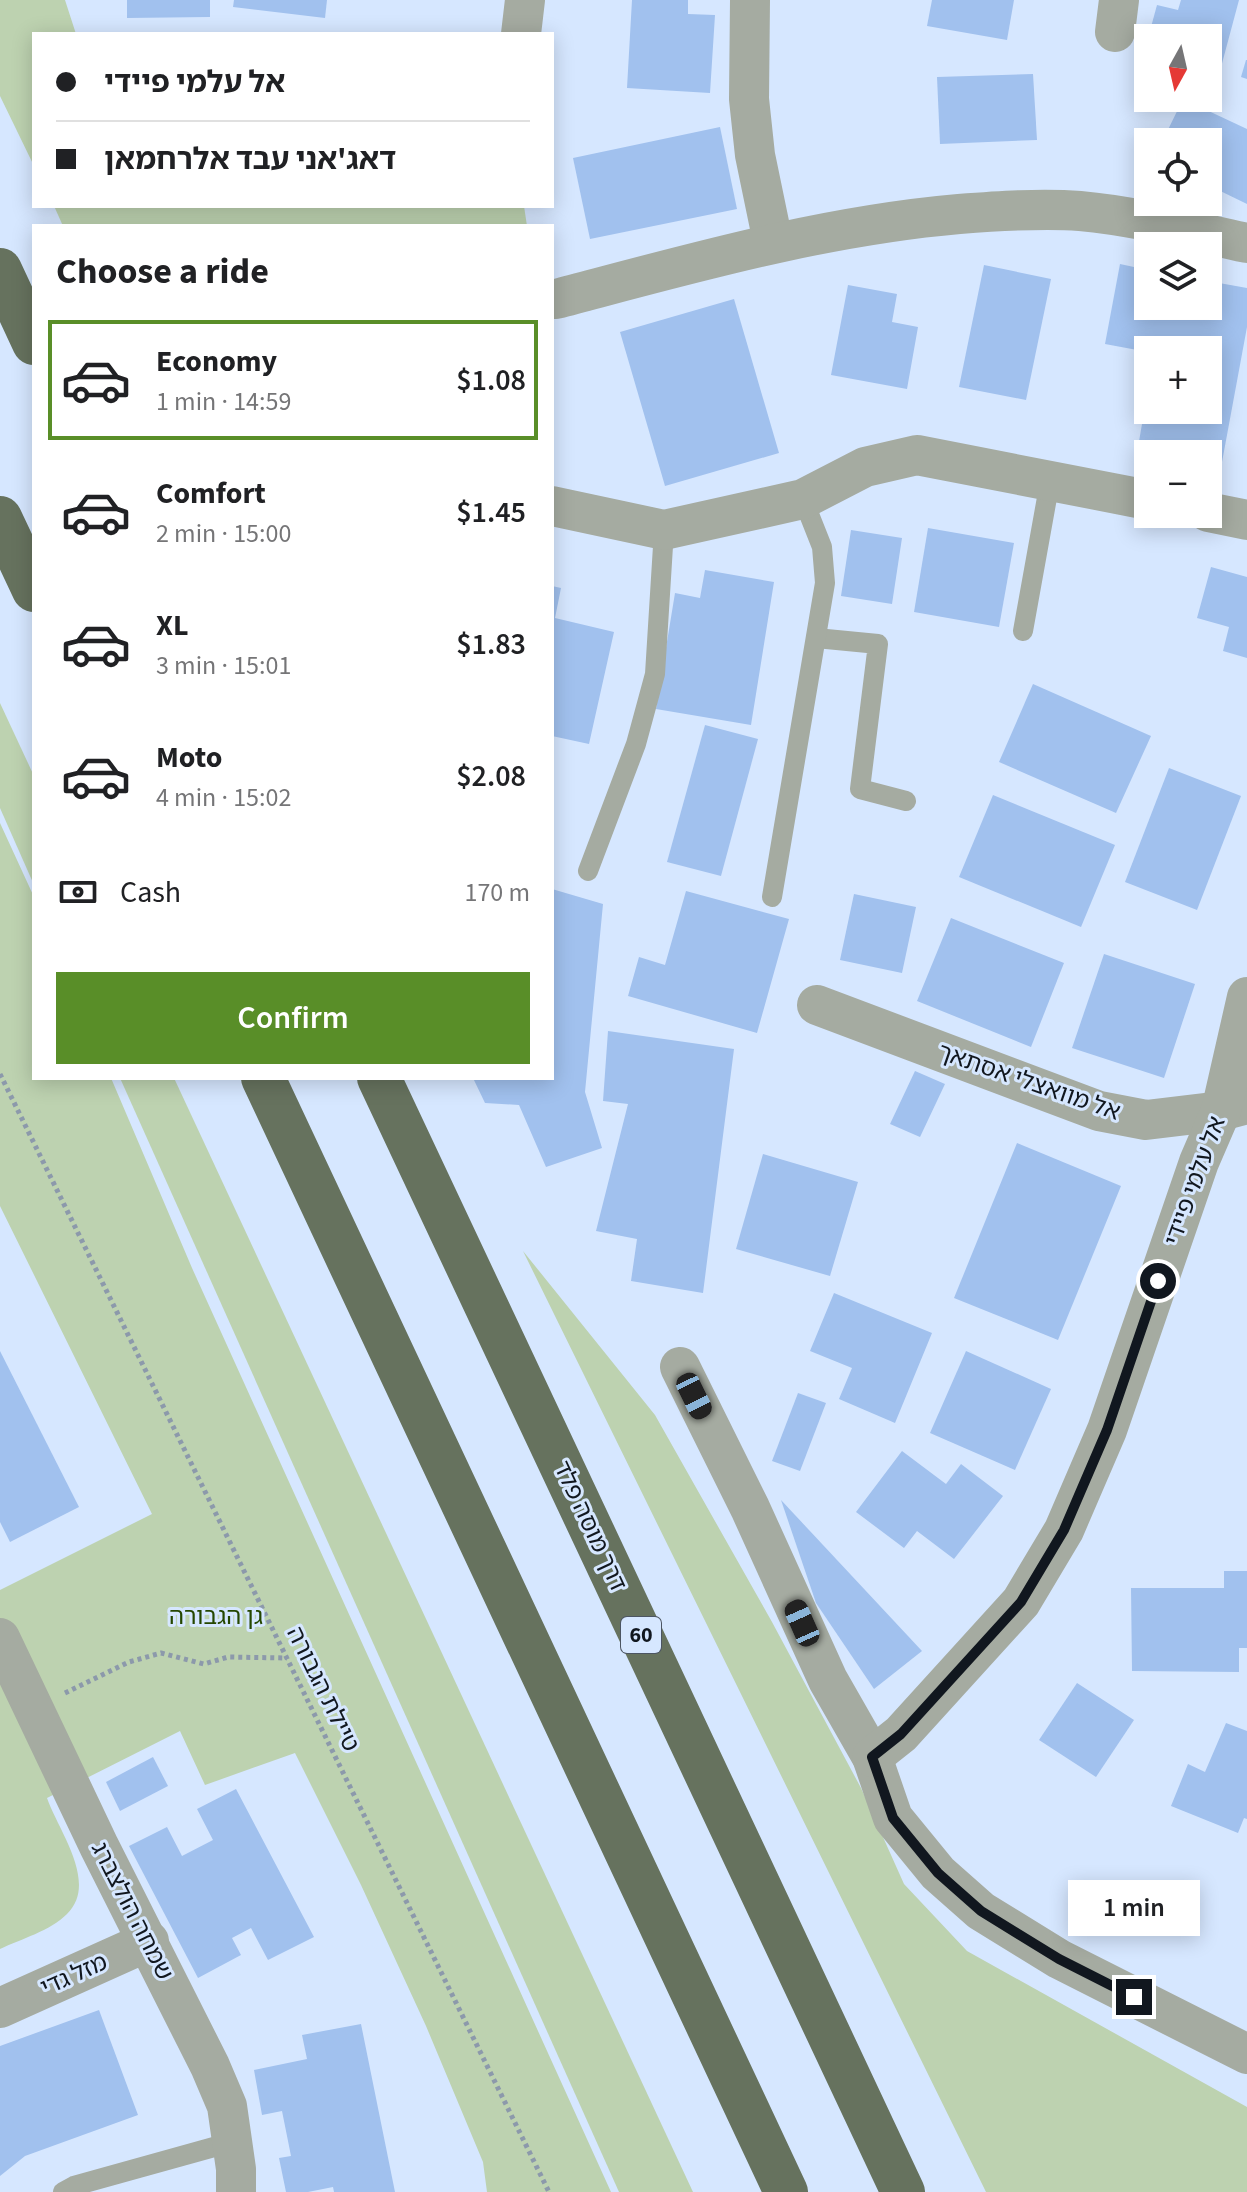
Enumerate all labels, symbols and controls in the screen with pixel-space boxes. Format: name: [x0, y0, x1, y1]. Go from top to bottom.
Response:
north arrow: [1134, 24, 1222, 112]
map controls: [1134, 24, 1222, 528]
text: אל עלמי פיידי: [104, 61, 285, 104]
button: locate: [1134, 128, 1222, 216]
text: דאג'אני עבד אלרחמאן: [104, 138, 396, 181]
button: layers: [1134, 232, 1222, 320]
text: Choose a ride: [56, 246, 269, 297]
button: +: [1134, 336, 1222, 424]
text: Economy: [156, 340, 277, 383]
icon: car: [60, 344, 132, 416]
text: $1.08: [456, 359, 526, 402]
text: 1 min · 14:59: [156, 383, 291, 420]
button: −: [1134, 440, 1222, 528]
text: Comfort: [156, 472, 266, 515]
icon: car: [60, 476, 132, 548]
text: $1.45: [456, 491, 526, 534]
text: 2 min · 15:00: [156, 515, 291, 552]
text: XL: [156, 604, 189, 647]
icon: car: [60, 608, 132, 680]
text: $1.83: [456, 623, 526, 666]
text: 3 min · 15:01: [156, 647, 291, 684]
text: Moto: [156, 736, 222, 779]
icon: car: [60, 740, 132, 812]
text: $2.08: [456, 755, 526, 798]
text: 4 min · 15:02: [156, 779, 291, 816]
icon: cash: [56, 870, 100, 914]
text: Cash: [120, 871, 181, 914]
text: 170 m: [464, 874, 530, 911]
button: Confirm: [56, 972, 530, 1064]
street label: אל מוואצלי אסתאך: [933, 1034, 1125, 1130]
street label: אל עלמי פיידי: [1155, 1111, 1235, 1251]
route start: [1140, 1263, 1176, 1299]
car: [673, 1369, 715, 1423]
street label: דרך מוסה פלד: [545, 1455, 635, 1597]
car: [781, 1596, 823, 1650]
park label: גן הגבורה: [169, 1599, 263, 1634]
road number: 60: [621, 1617, 661, 1653]
street label: טיילת הגבורה: [278, 1620, 368, 1758]
street label: שמחה הולצברג: [82, 1836, 182, 1986]
callout: 1 min: [1068, 1881, 1200, 1937]
text: 1 min: [1103, 1889, 1165, 1926]
street label: מזל גדי: [35, 1945, 113, 2005]
route end: [1116, 1979, 1152, 2015]

